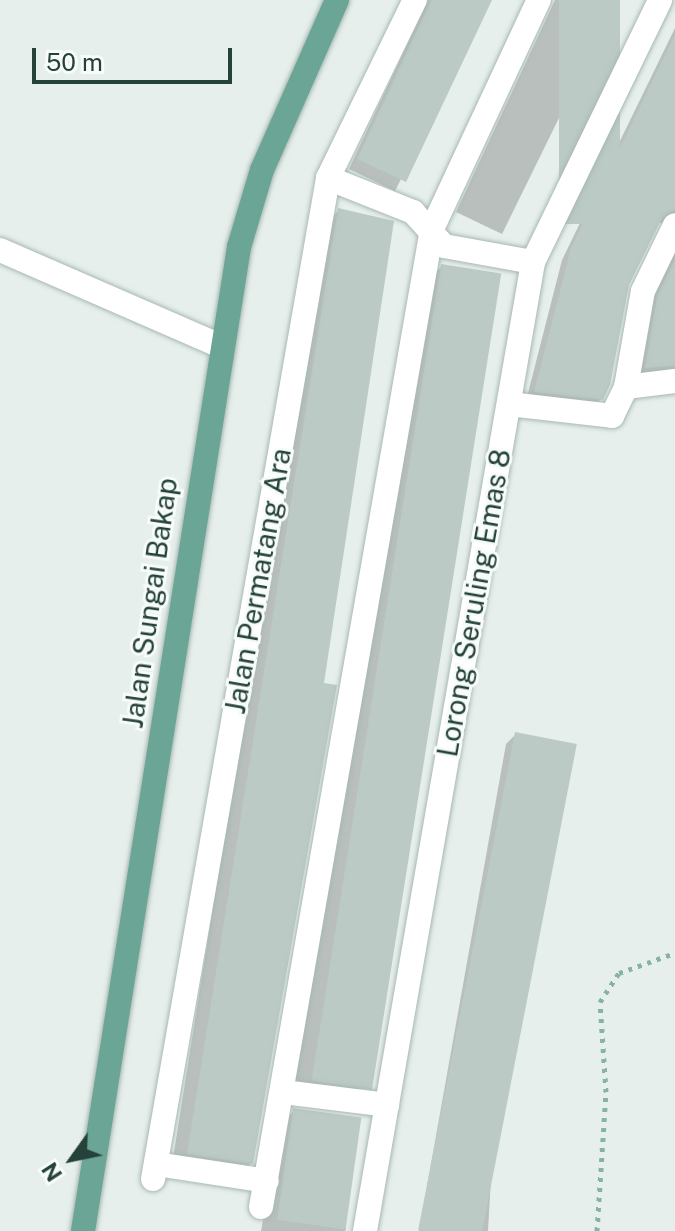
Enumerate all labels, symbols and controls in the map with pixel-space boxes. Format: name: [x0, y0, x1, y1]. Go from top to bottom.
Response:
scale bar: [36, 32, 236, 82]
text: 50 m: [46, 48, 103, 76]
street label: Jalan Permatang Ara: [218, 446, 298, 716]
street label: Lorong Seruling Emas 8: [430, 447, 518, 759]
street label: Jalan Sungai Bakap: [116, 476, 184, 730]
north arrow: [32, 1119, 112, 1199]
text: N: [36, 1158, 67, 1186]

